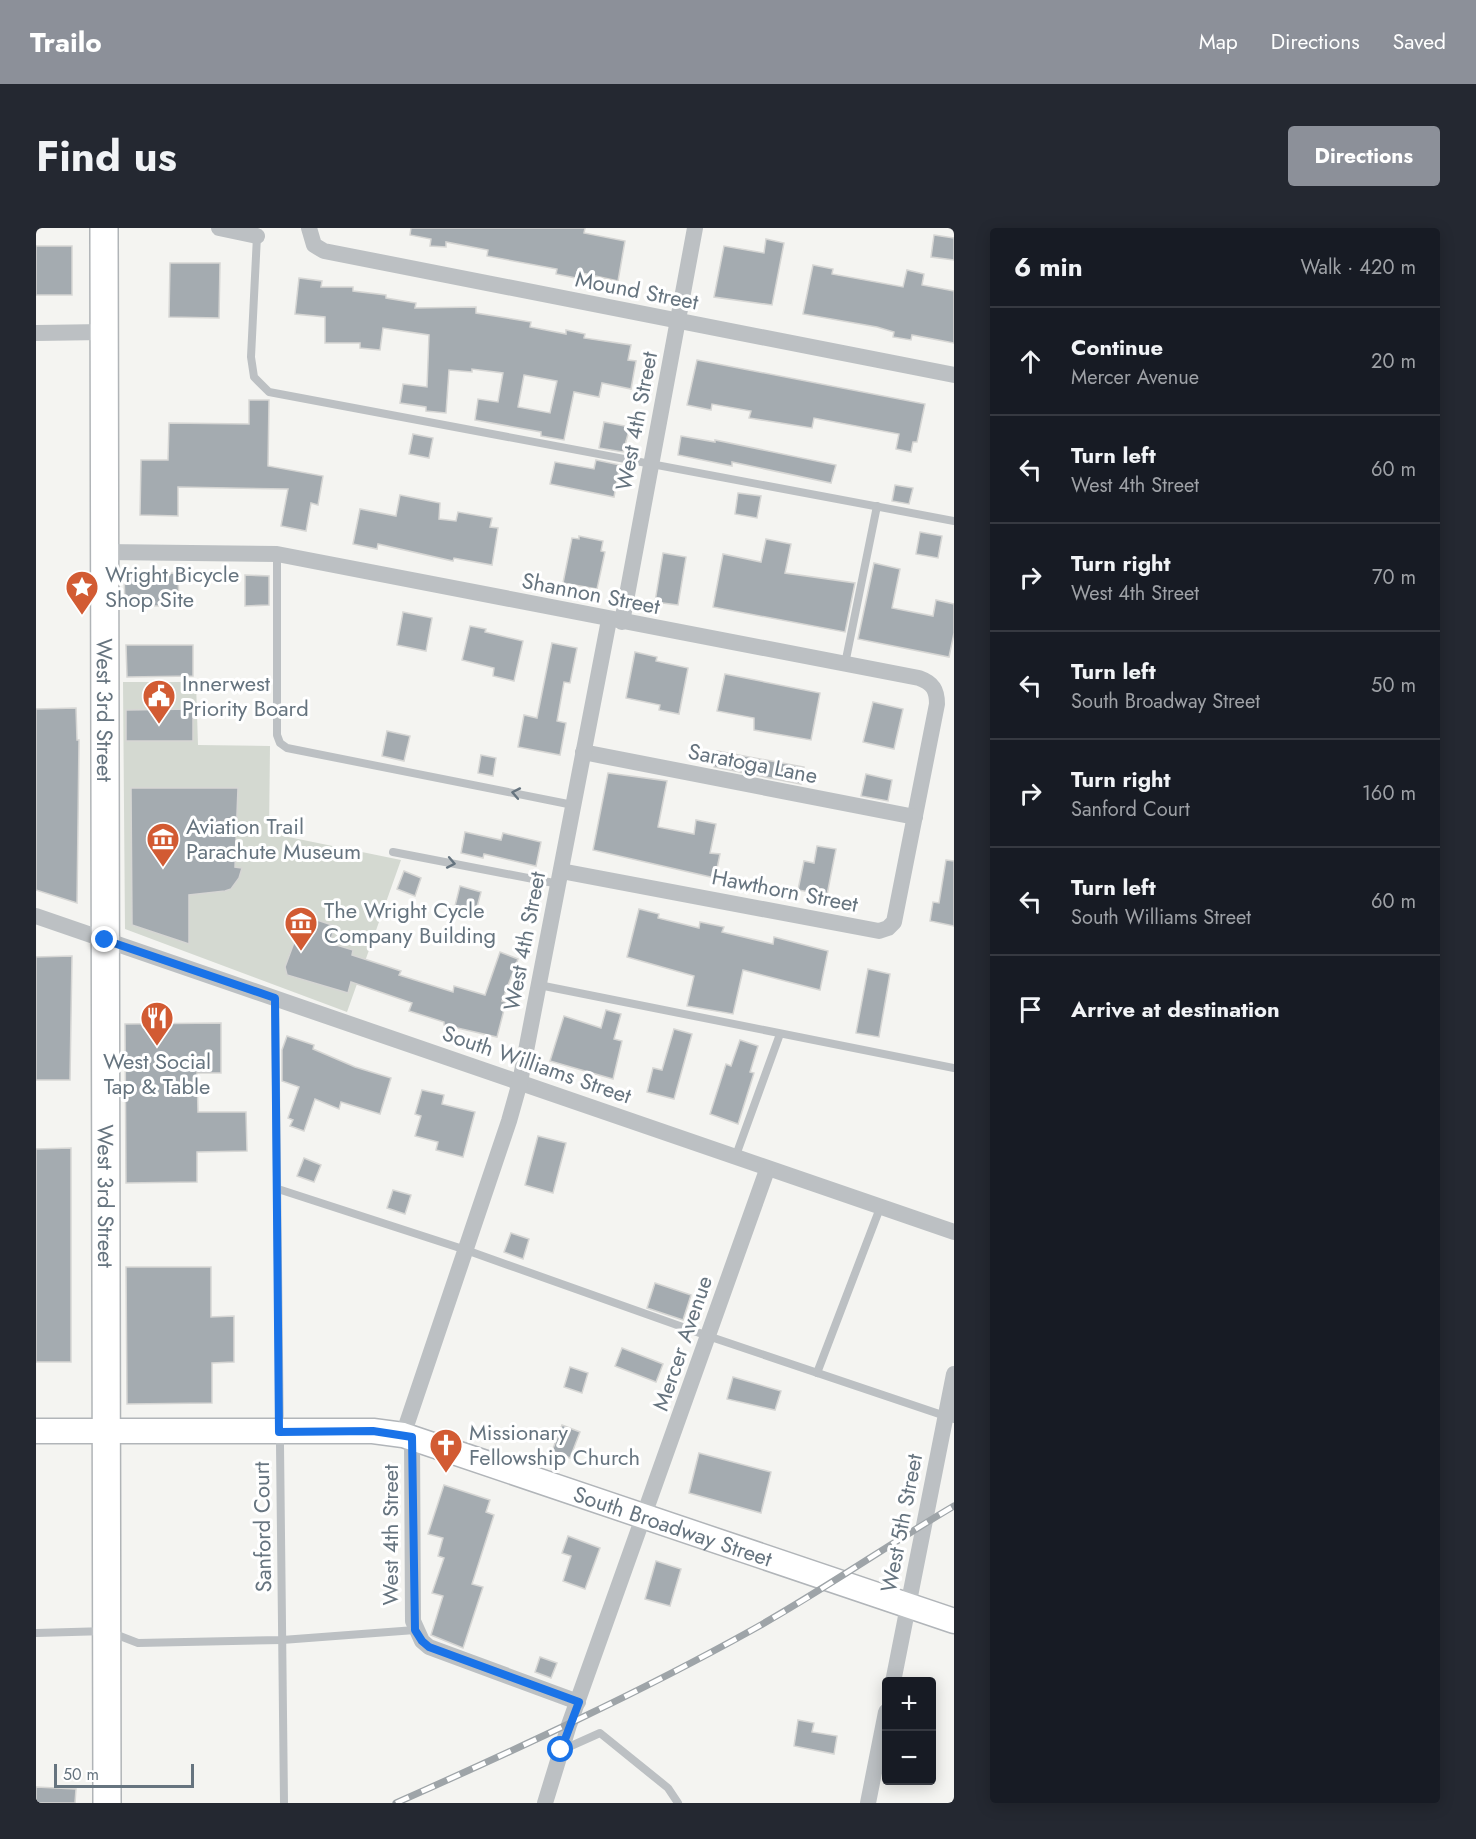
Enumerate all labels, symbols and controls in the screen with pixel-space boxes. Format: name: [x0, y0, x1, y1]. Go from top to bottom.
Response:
text: Trailo: [30, 22, 102, 63]
text: Map: [1199, 27, 1238, 57]
text: Directions: [1271, 27, 1360, 57]
text: Saved: [1393, 27, 1446, 57]
text: Find us: [36, 126, 177, 187]
button: Directions: [1288, 126, 1440, 186]
text: 6 min: [1014, 248, 1083, 286]
text: Walk · 420 m: [1301, 253, 1416, 282]
street label: Mound Street: [573, 262, 702, 318]
text: Continue: [1071, 331, 1163, 363]
icon: ahead: [1014, 345, 1047, 378]
text: 20 m: [1371, 347, 1416, 376]
street label: West 4th Street: [607, 348, 665, 493]
text: Mercer Avenue: [1071, 363, 1199, 392]
text: Turn left: [1071, 439, 1156, 471]
icon: left: [1014, 453, 1047, 486]
text: 60 m: [1371, 455, 1416, 484]
text: West 4th Street: [1071, 471, 1199, 500]
text: Turn right: [1071, 547, 1171, 579]
place label: Wright Bicycle Shop Site: [105, 558, 239, 615]
icon: right: [1014, 561, 1047, 594]
text: 70 m: [1372, 563, 1416, 592]
street label: Shannon Street: [519, 564, 663, 622]
place icon: Wright Bicycle Shop Site: [64, 569, 100, 616]
text: West 4th Street: [1071, 579, 1199, 608]
street label: West 3rd Street: [89, 638, 121, 782]
text: Turn left: [1071, 655, 1156, 687]
place label: Innerwest Priority Board: [182, 667, 309, 724]
icon: left: [1014, 669, 1047, 702]
text: 50 m: [1371, 671, 1416, 700]
public building icon: Innerwest Priority Board: [141, 678, 177, 725]
text: South Broadway Street: [1071, 687, 1260, 716]
street label: Saratoga Lane: [686, 735, 820, 791]
text: Turn right: [1071, 763, 1171, 795]
icon: right: [1014, 777, 1047, 810]
text: 160 m: [1362, 779, 1416, 808]
one-way arrow: [511, 787, 521, 800]
text: Sanford Court: [1071, 795, 1190, 824]
place label: Aviation Trail Parachute Museum: [186, 810, 361, 867]
museum icon: Aviation Trail Parachute Museum: [145, 821, 181, 868]
one-way arrow: [446, 856, 456, 869]
street label: Hawthorn Street: [709, 860, 861, 920]
street label: West 4th Street: [495, 868, 553, 1013]
text: Turn left: [1071, 871, 1156, 903]
icon: left: [1014, 885, 1047, 918]
text: 60 m: [1371, 887, 1416, 916]
place label: The Wright Cycle Company Building: [324, 894, 496, 951]
text: South Williams Street: [1071, 903, 1251, 932]
museum icon: The Wright Cycle Company Building: [283, 905, 319, 952]
route end: [91, 926, 117, 952]
icon: arrive: [1014, 993, 1047, 1026]
text: Arrive at destination: [1071, 993, 1280, 1025]
restaurant icon: West Social Tap & Table: [139, 1000, 175, 1047]
street label: South Williams Street: [438, 1017, 637, 1112]
place label: West Social Tap & Table: [103, 1045, 211, 1102]
street label: West 3rd Street: [90, 1124, 122, 1268]
street label: Mercer Avenue: [644, 1271, 720, 1415]
place label: Missionary Fellowship Church: [469, 1416, 640, 1473]
church icon: Missionary Fellowship Church: [428, 1427, 464, 1474]
street label: West 5th Street: [872, 1450, 930, 1595]
street label: Sanford Court: [245, 1461, 279, 1593]
street label: West 4th Street: [374, 1464, 406, 1605]
street label: South Broadway Street: [569, 1478, 777, 1575]
map controls: [882, 1677, 936, 1785]
button: +: [882, 1677, 936, 1731]
button: −: [882, 1731, 936, 1785]
route start: [547, 1736, 573, 1762]
scale bar: [54, 1761, 194, 1788]
text: 50 m: [63, 1763, 99, 1786]

